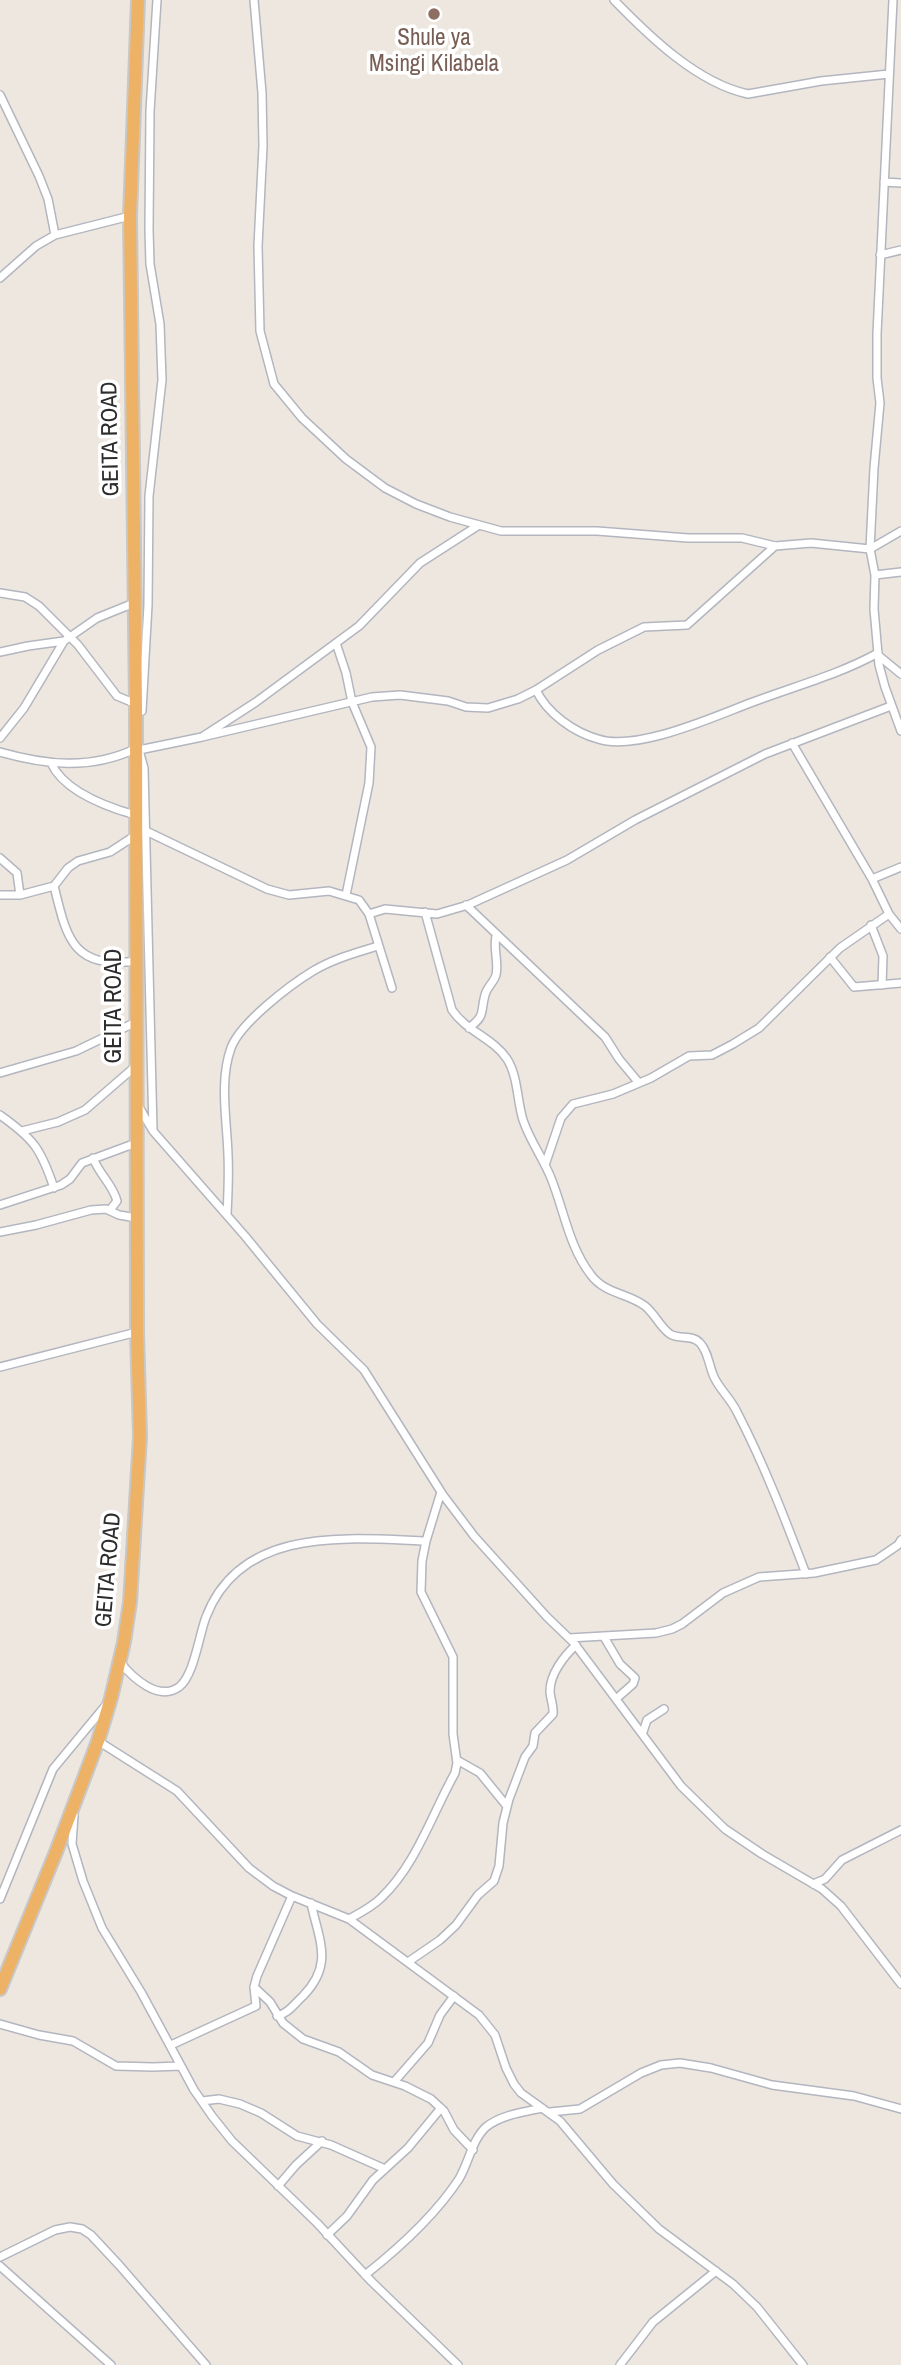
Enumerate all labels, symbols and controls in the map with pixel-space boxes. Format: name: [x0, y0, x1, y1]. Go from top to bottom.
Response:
marker: Shule ya Msingi Kilabela: [426, 6, 442, 22]
place label: Shule ya Msingi Kilabela: [369, 25, 499, 79]
street label: GEITA ROAD: [96, 381, 126, 497]
street label: GEITA ROAD: [101, 949, 129, 1063]
street label: GEITA ROAD: [90, 1512, 128, 1628]

